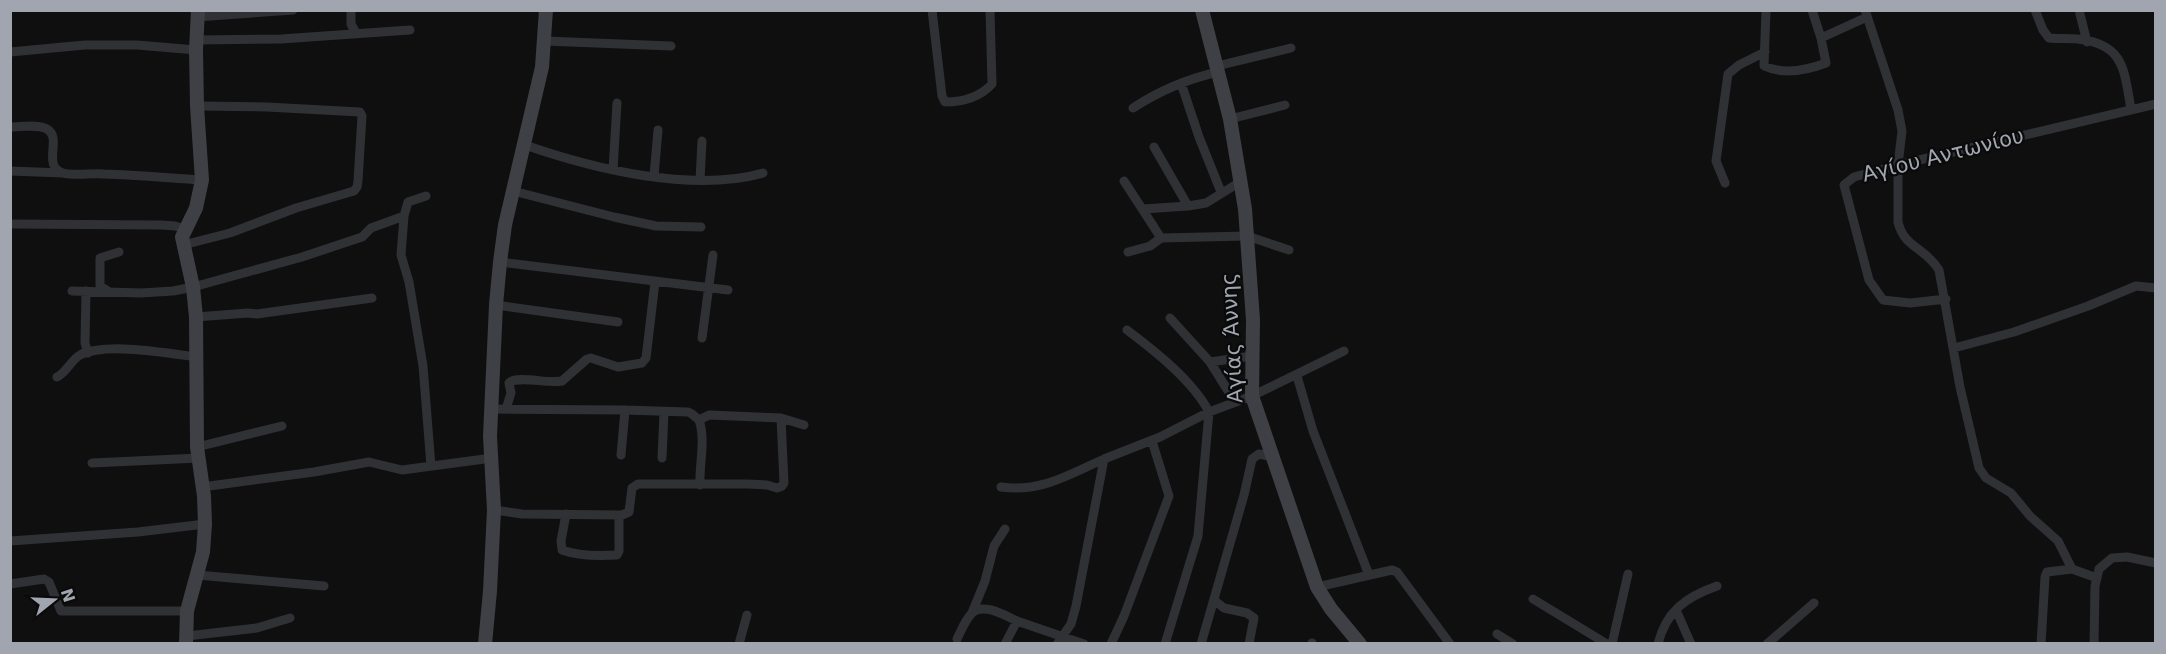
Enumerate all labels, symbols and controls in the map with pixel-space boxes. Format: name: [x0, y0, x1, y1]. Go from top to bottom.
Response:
street label: Αγίου Αντωνίου: [1860, 123, 2026, 187]
street label: Αγίας Άννης: [1217, 272, 1247, 404]
north arrow: [24, 570, 84, 630]
text: N: [57, 586, 79, 605]

